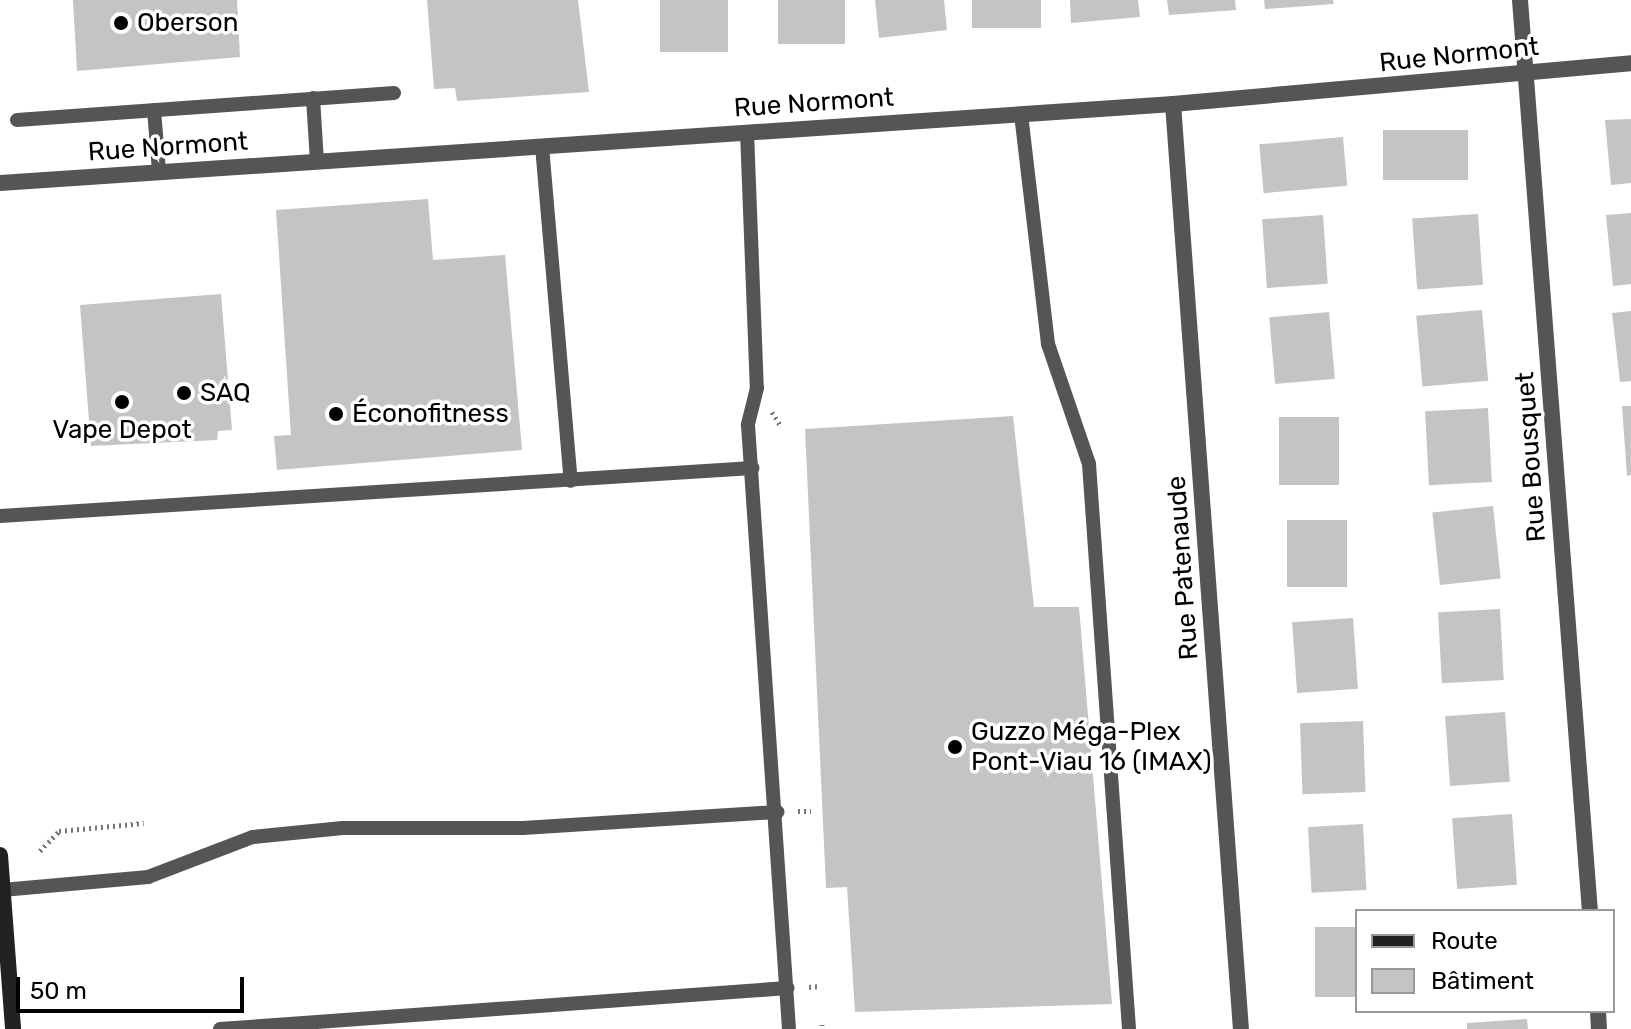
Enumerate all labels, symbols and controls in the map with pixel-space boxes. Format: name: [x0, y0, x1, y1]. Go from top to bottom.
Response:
place label: Oberson: [137, 7, 238, 39]
marker: Oberson: [112, 14, 130, 32]
street label: Rue Normont: [1378, 31, 1540, 79]
street label: Rue Normont: [733, 82, 895, 124]
street label: Rue Normont: [87, 126, 249, 168]
street label: Rue Bousquet: [1509, 371, 1553, 543]
place label: SAQ: [200, 377, 251, 409]
marker: SAQ: [175, 384, 193, 402]
marker: Vape Depot: [113, 393, 131, 411]
place label: Éconofitness: [352, 398, 509, 430]
marker: Éconofitness: [327, 405, 345, 423]
place label: Vape Depot: [52, 414, 192, 446]
street label: Rue Patenaude: [1161, 475, 1205, 661]
place label: Guzzo Méga-Plex Pont-Viau 16 (IMAX): [971, 716, 1211, 778]
marker: Guzzo Méga-Plex Pont-Viau 16 (IMAX): [946, 738, 964, 756]
legend: [1355, 909, 1615, 1013]
text: Route: [1431, 927, 1498, 955]
scale bar: [20, 961, 248, 1011]
text: Bâtiment: [1431, 967, 1534, 995]
text: 50 m: [30, 977, 87, 1005]

